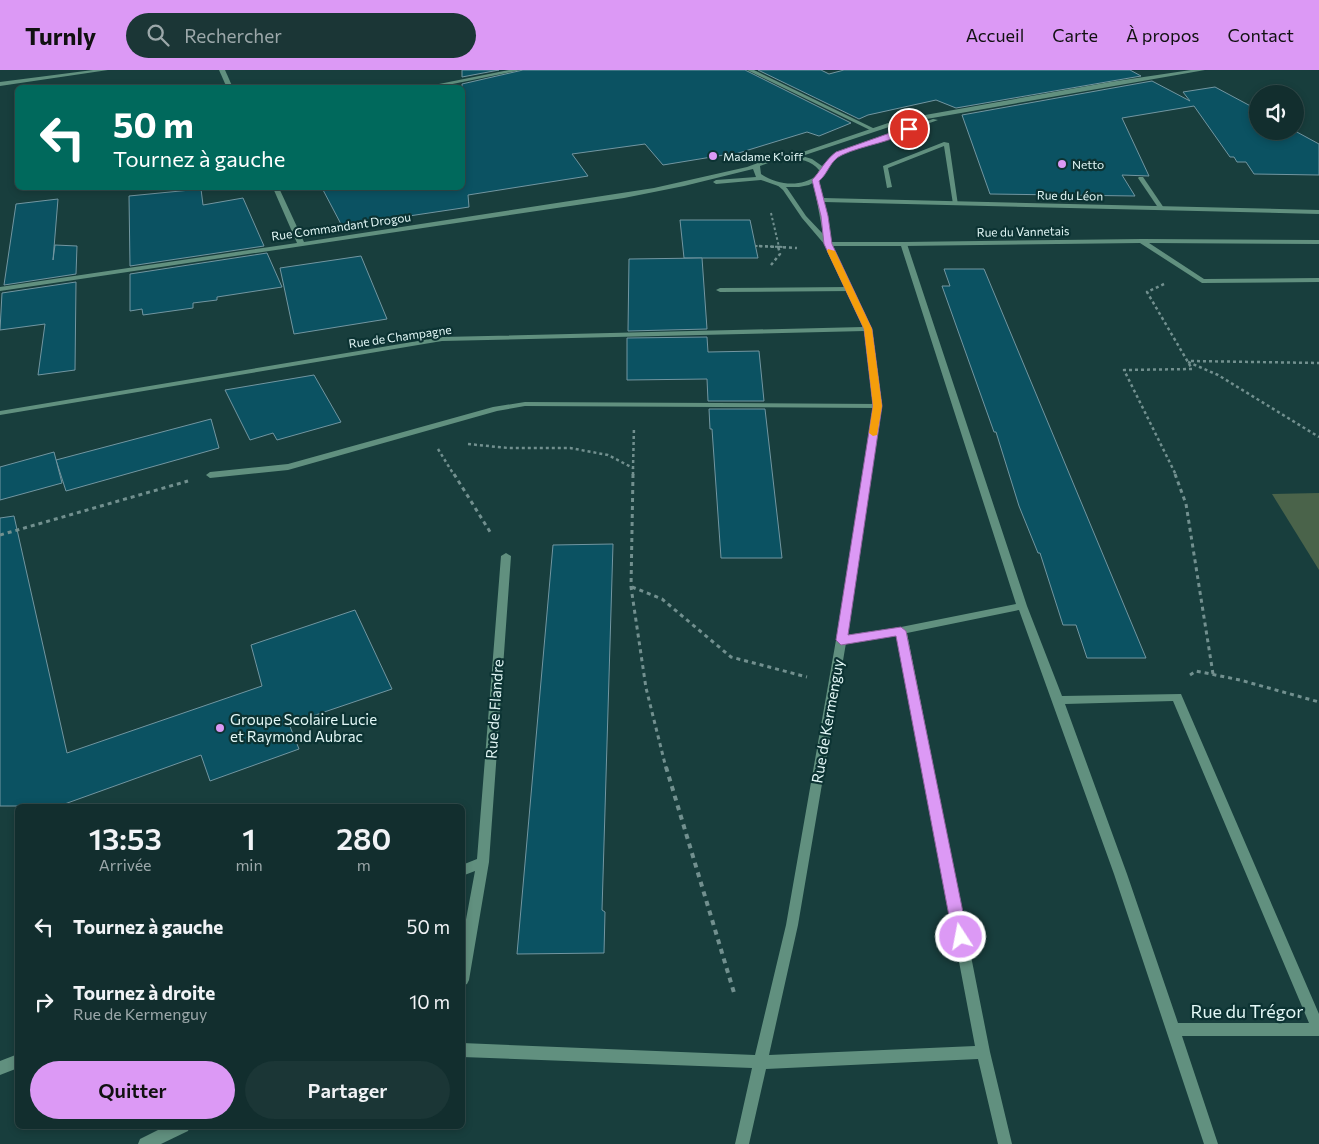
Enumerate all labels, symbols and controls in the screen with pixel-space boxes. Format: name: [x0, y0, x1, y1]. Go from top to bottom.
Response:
search box: [126, 13, 476, 58]
text: Turnly: [25, 21, 96, 50]
icon: search: [144, 21, 172, 49]
text: Rechercher: [184, 24, 282, 47]
text: Accueil: [966, 24, 1024, 46]
text: Carte: [1052, 24, 1098, 46]
text: À propos: [1126, 24, 1200, 46]
text: Contact: [1228, 24, 1294, 46]
map controls: [1249, 85, 1304, 140]
button: sound: [1249, 85, 1304, 140]
text: 50 m: [113, 102, 194, 145]
icon: left: [30, 105, 95, 170]
pin: [888, 108, 930, 150]
icon: arrive: [895, 115, 923, 143]
text: Tournez à gauche: [113, 145, 285, 172]
place label: Madame K'oiff: [723, 149, 804, 163]
marker: Madame K'oiff: [707, 150, 719, 162]
place label: Netto: [1072, 157, 1104, 171]
marker: Netto: [1056, 158, 1068, 170]
street label: Rue du Léon: [1037, 187, 1103, 203]
street label: Rue Commandant Drogou: [270, 209, 412, 243]
street label: Rue du Vannetais: [976, 223, 1070, 239]
street label: Rue de Champagne: [348, 322, 452, 350]
street label: Rue de Kermenguy: [807, 657, 847, 785]
street label: Rue de Flandre: [482, 659, 506, 759]
place label: Groupe Scolaire Lucie et Raymond Aubrac: [230, 710, 377, 745]
marker: Groupe Scolaire Lucie et Raymond Aubrac: [214, 722, 226, 734]
text: 13:53: [89, 819, 162, 856]
text: 1: [242, 819, 256, 856]
text: 280: [336, 819, 391, 856]
text: Arrivée: [99, 855, 152, 874]
text: min: [235, 855, 263, 874]
text: m: [357, 855, 371, 874]
position arrow: [934, 910, 986, 962]
icon: left: [30, 913, 58, 941]
text: Tournez à gauche: [73, 915, 223, 938]
text: 50 m: [406, 915, 450, 938]
text: Tournez à droite: [73, 981, 215, 1004]
icon: right: [30, 988, 58, 1016]
text: 10 m: [409, 990, 450, 1013]
street label: Rue du Trégor: [1191, 1000, 1303, 1022]
text: Rue de Kermenguy: [73, 1004, 207, 1023]
button: Quitter: [30, 1061, 235, 1119]
button: Partager: [245, 1061, 450, 1119]

